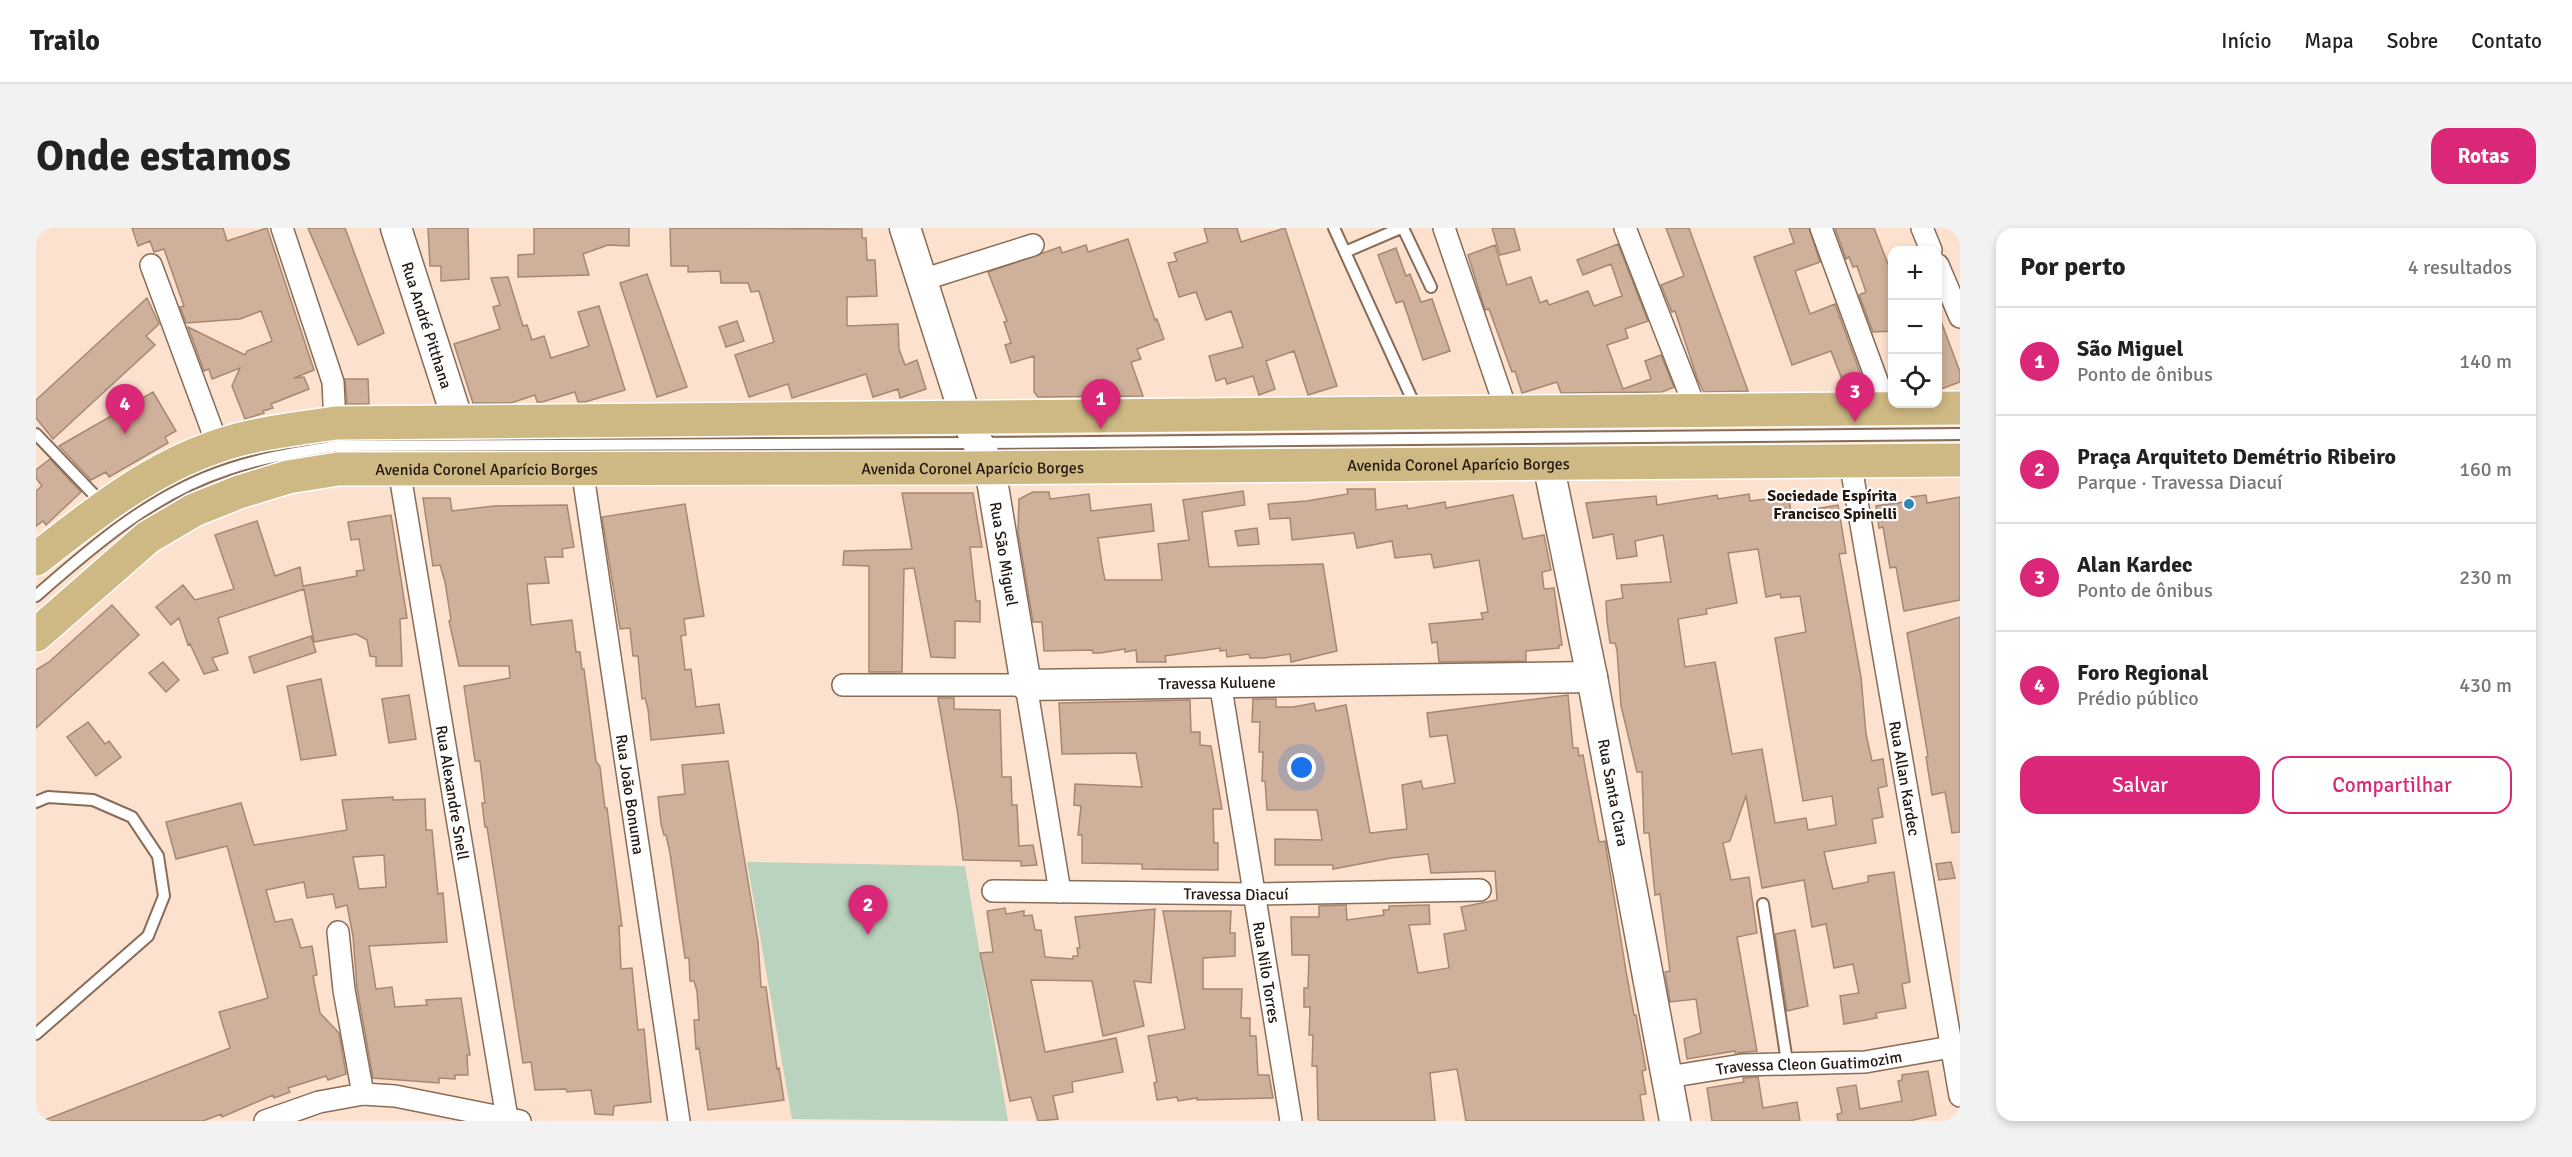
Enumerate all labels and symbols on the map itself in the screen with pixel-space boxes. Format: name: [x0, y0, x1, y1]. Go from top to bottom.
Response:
street label: Rua André Pitthana: [397, 259, 456, 391]
pin: 3: [1836, 372, 1874, 422]
pin: 1: [1082, 380, 1120, 429]
pin: 4: [106, 384, 145, 434]
street label: Avenida Coronel Aparício Borges: [1347, 454, 1570, 476]
street label: Avenida Coronel Aparício Borges: [861, 458, 1084, 479]
street label: Avenida Coronel Aparício Borges: [375, 460, 598, 480]
place label: Sociedade Espírita Francisco Spinelli: [1767, 486, 1897, 524]
marker: Sociedade Espírita Francisco Spinelli: [1902, 497, 1916, 511]
street label: Rua São Miguel: [985, 500, 1022, 608]
street label: Travessa Kuluene: [1158, 672, 1276, 694]
street label: Rua Allan Kardec: [1884, 719, 1924, 838]
street label: Rua Alexandre Snell: [431, 724, 473, 862]
street label: Rua João Bonuma: [611, 733, 648, 856]
street label: Rua Santa Clara: [1593, 737, 1632, 848]
your location: [1287, 753, 1316, 782]
street label: Travessa Diacuí: [1183, 884, 1289, 905]
pin: 2: [848, 886, 888, 935]
street label: Rua Nilo Torres: [1248, 920, 1284, 1025]
street label: Travessa Cleon Guatimozim: [1715, 1047, 1904, 1080]

